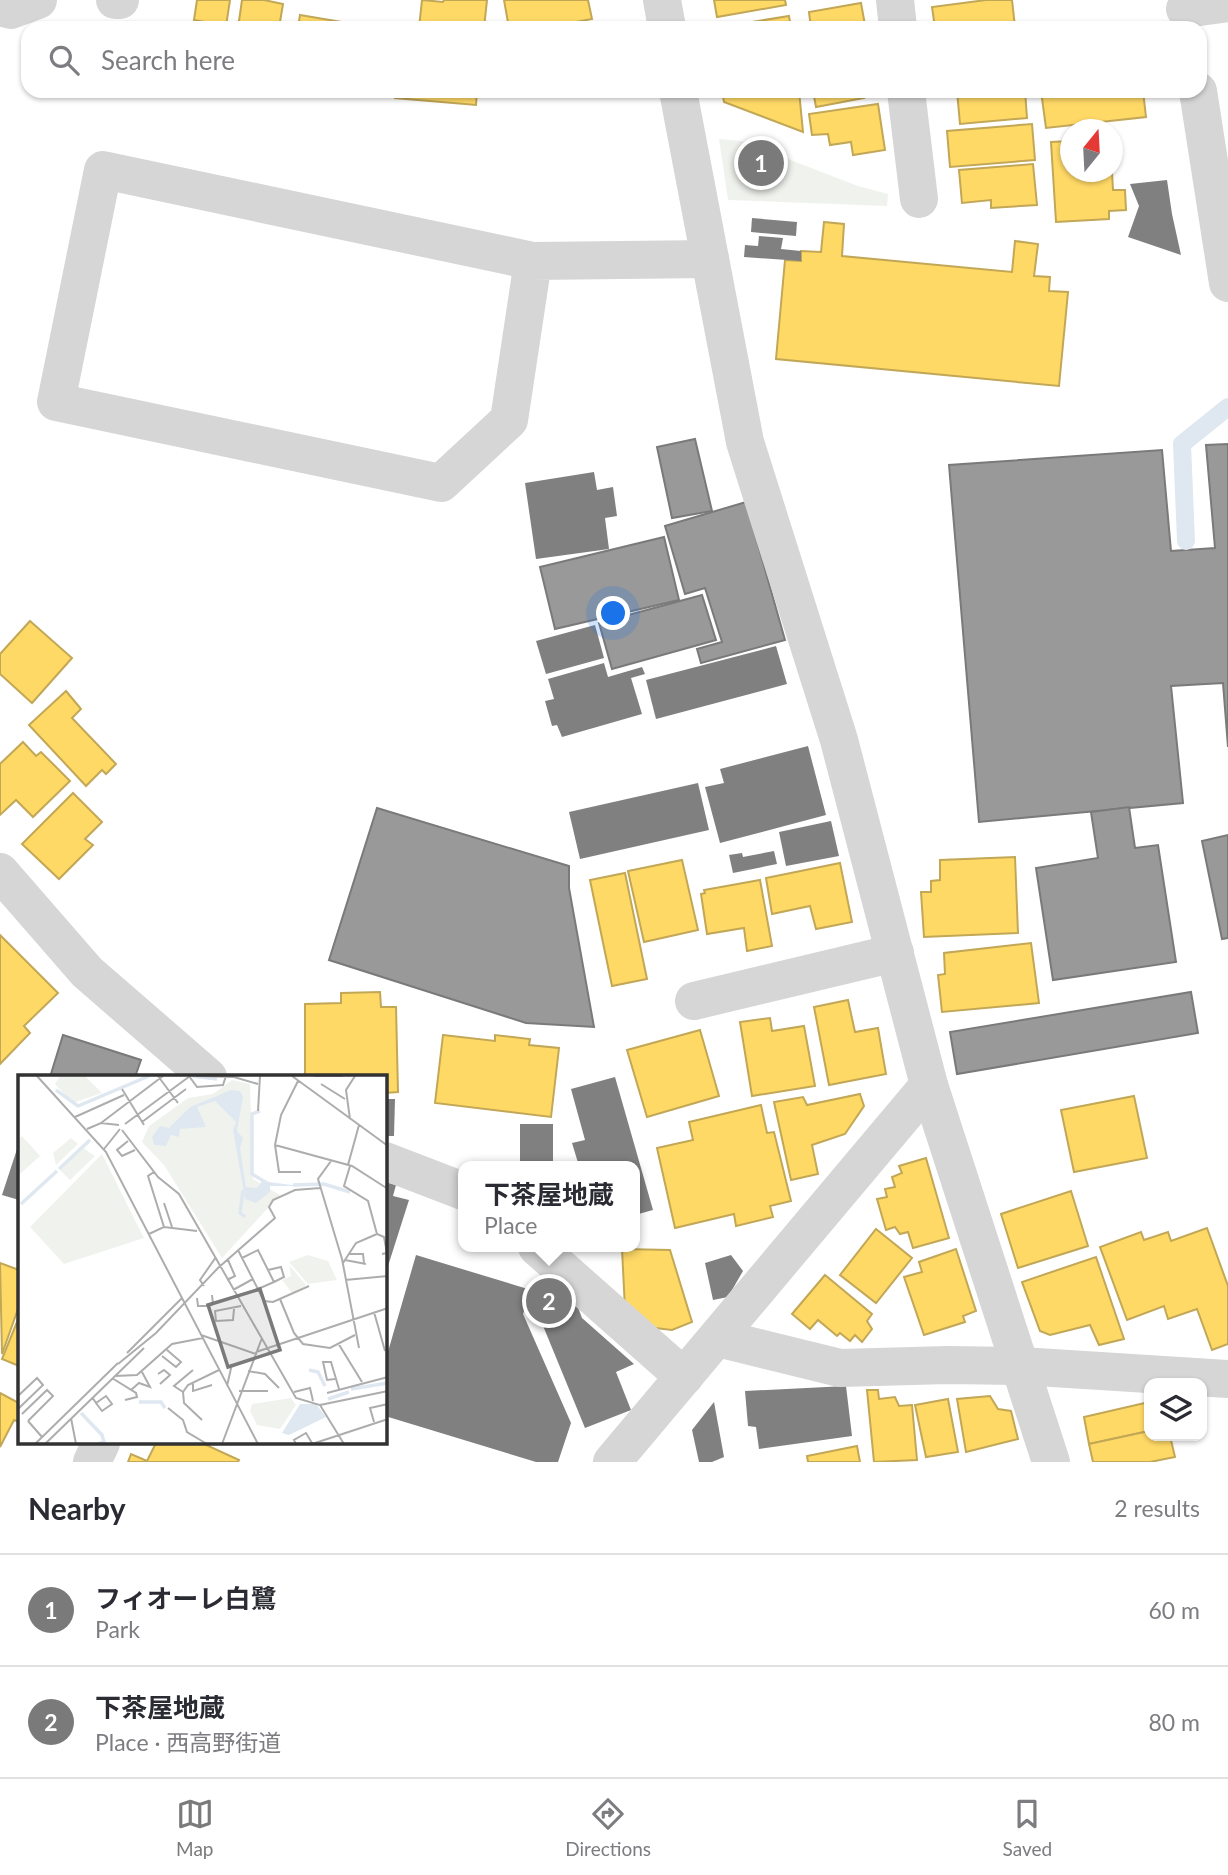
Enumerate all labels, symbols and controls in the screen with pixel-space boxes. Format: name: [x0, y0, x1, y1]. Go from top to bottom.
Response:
search box: [21, 21, 1207, 98]
icon: search: [45, 41, 83, 79]
text: Search here: [101, 44, 235, 76]
north arrow: [1060, 119, 1123, 182]
pin: 1: [738, 137, 784, 189]
your location: [596, 596, 630, 630]
inset map: [18, 1075, 387, 1444]
popup: [458, 1161, 640, 1252]
text: 下茶屋地蔵: [484, 1178, 614, 1210]
text: Place: [484, 1211, 538, 1239]
pin: 2: [526, 1275, 572, 1327]
map controls: [1144, 1378, 1207, 1441]
button: layers: [1144, 1378, 1207, 1441]
text: Nearby: [28, 1490, 126, 1526]
text: 2 results: [1114, 1494, 1200, 1522]
text: フィオーレ白鷺: [95, 1582, 276, 1614]
text: 1: [44, 1596, 58, 1624]
text: 60 m: [1149, 1596, 1200, 1624]
text: Park: [95, 1615, 140, 1643]
text: 下茶屋地蔵: [95, 1691, 225, 1723]
text: 2: [44, 1708, 58, 1736]
text: 80 m: [1149, 1708, 1200, 1736]
text: Place · 西高野街道: [95, 1728, 281, 1756]
tab: Map: [176, 1795, 214, 1860]
tab: Directions: [565, 1795, 651, 1860]
tab: Saved: [1003, 1795, 1052, 1860]

